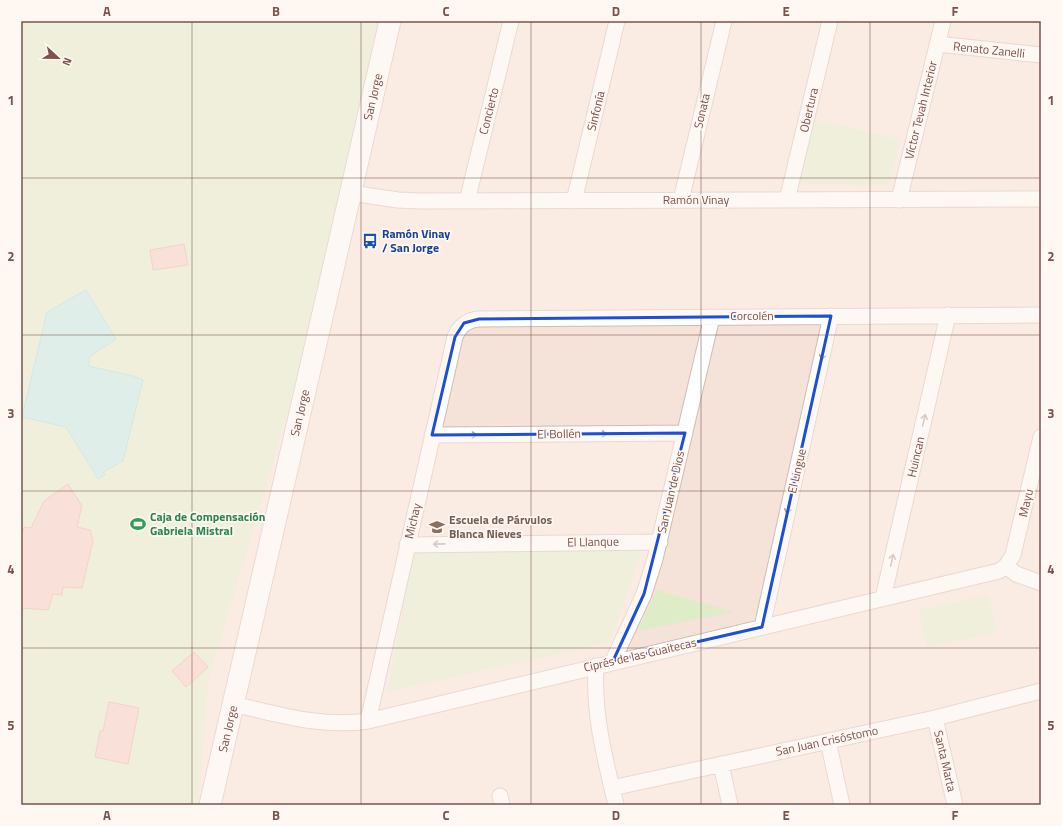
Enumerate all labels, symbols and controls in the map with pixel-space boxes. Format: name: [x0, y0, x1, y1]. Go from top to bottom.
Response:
text: A: [103, 1, 111, 21]
text: B: [272, 1, 280, 21]
text: C: [442, 1, 450, 21]
text: D: [612, 1, 620, 21]
text: E: [782, 1, 790, 21]
text: F: [952, 1, 959, 21]
street label: Renato Zanelli: [952, 36, 1026, 63]
north arrow: [38, 38, 78, 78]
text: N: [58, 55, 76, 68]
street label: Víctor Tevah Interior: [899, 59, 942, 161]
street label: San Jorge: [358, 72, 387, 122]
street label: Concierto: [474, 85, 504, 136]
street label: Obertura: [794, 86, 823, 134]
street label: Sinfonía: [581, 89, 610, 133]
text: 1: [7, 90, 15, 110]
text: 1: [1047, 90, 1055, 110]
street label: Sonata: [688, 91, 715, 130]
street label: Ramón Vinay: [663, 190, 730, 209]
place label: Ramón Vinay / San Jorge: [382, 224, 450, 257]
bus stop icon: Ramón Vinay / San Jorge: [361, 232, 379, 250]
text: 2: [7, 246, 15, 266]
text: 2: [1047, 246, 1055, 266]
street label: Corcolén: [730, 306, 774, 325]
one-way arrow: [818, 347, 826, 360]
street label: San Jorge: [285, 388, 314, 438]
text: 3: [7, 403, 15, 423]
text: 3: [1047, 403, 1055, 423]
one-way arrow: [921, 414, 929, 427]
street label: El Bollén: [537, 424, 581, 443]
one-way arrow: [594, 430, 607, 438]
one-way arrow: [464, 431, 477, 439]
street label: Huincan: [902, 435, 929, 479]
street label: El Lingue: [782, 447, 811, 495]
street label: San Juan de Dios: [652, 448, 689, 535]
street label: Mayu: [1013, 487, 1038, 519]
street label: Michay: [399, 501, 426, 541]
one-way arrow: [784, 501, 792, 514]
place label: Caja de Compensación Gabriela Mistral: [150, 507, 265, 540]
place label: Escuela de Párvulos Blanca Nieves: [449, 510, 553, 543]
sports icon: Caja de Compensación Gabriela Mistral: [129, 515, 147, 533]
school or university icon: Escuela de Párvulos Blanca Nieves: [428, 518, 446, 536]
street label: El Llanque: [567, 532, 619, 551]
one-way arrow: [433, 540, 446, 548]
one-way arrow: [889, 554, 897, 567]
text: 4: [7, 559, 15, 579]
text: 4: [1047, 559, 1055, 579]
street label: Ciprés de las Guaitecas: [582, 632, 699, 677]
street label: San Jorge: [213, 704, 242, 754]
text: 5: [7, 715, 15, 735]
text: 5: [1047, 715, 1055, 735]
street label: San Juan Crisóstomo: [774, 720, 880, 761]
street label: Santa Marta: [929, 728, 962, 793]
text: A: [103, 805, 111, 825]
text: B: [272, 805, 280, 825]
text: C: [442, 805, 450, 825]
text: D: [612, 805, 620, 825]
text: E: [782, 805, 790, 825]
text: F: [952, 805, 959, 825]

